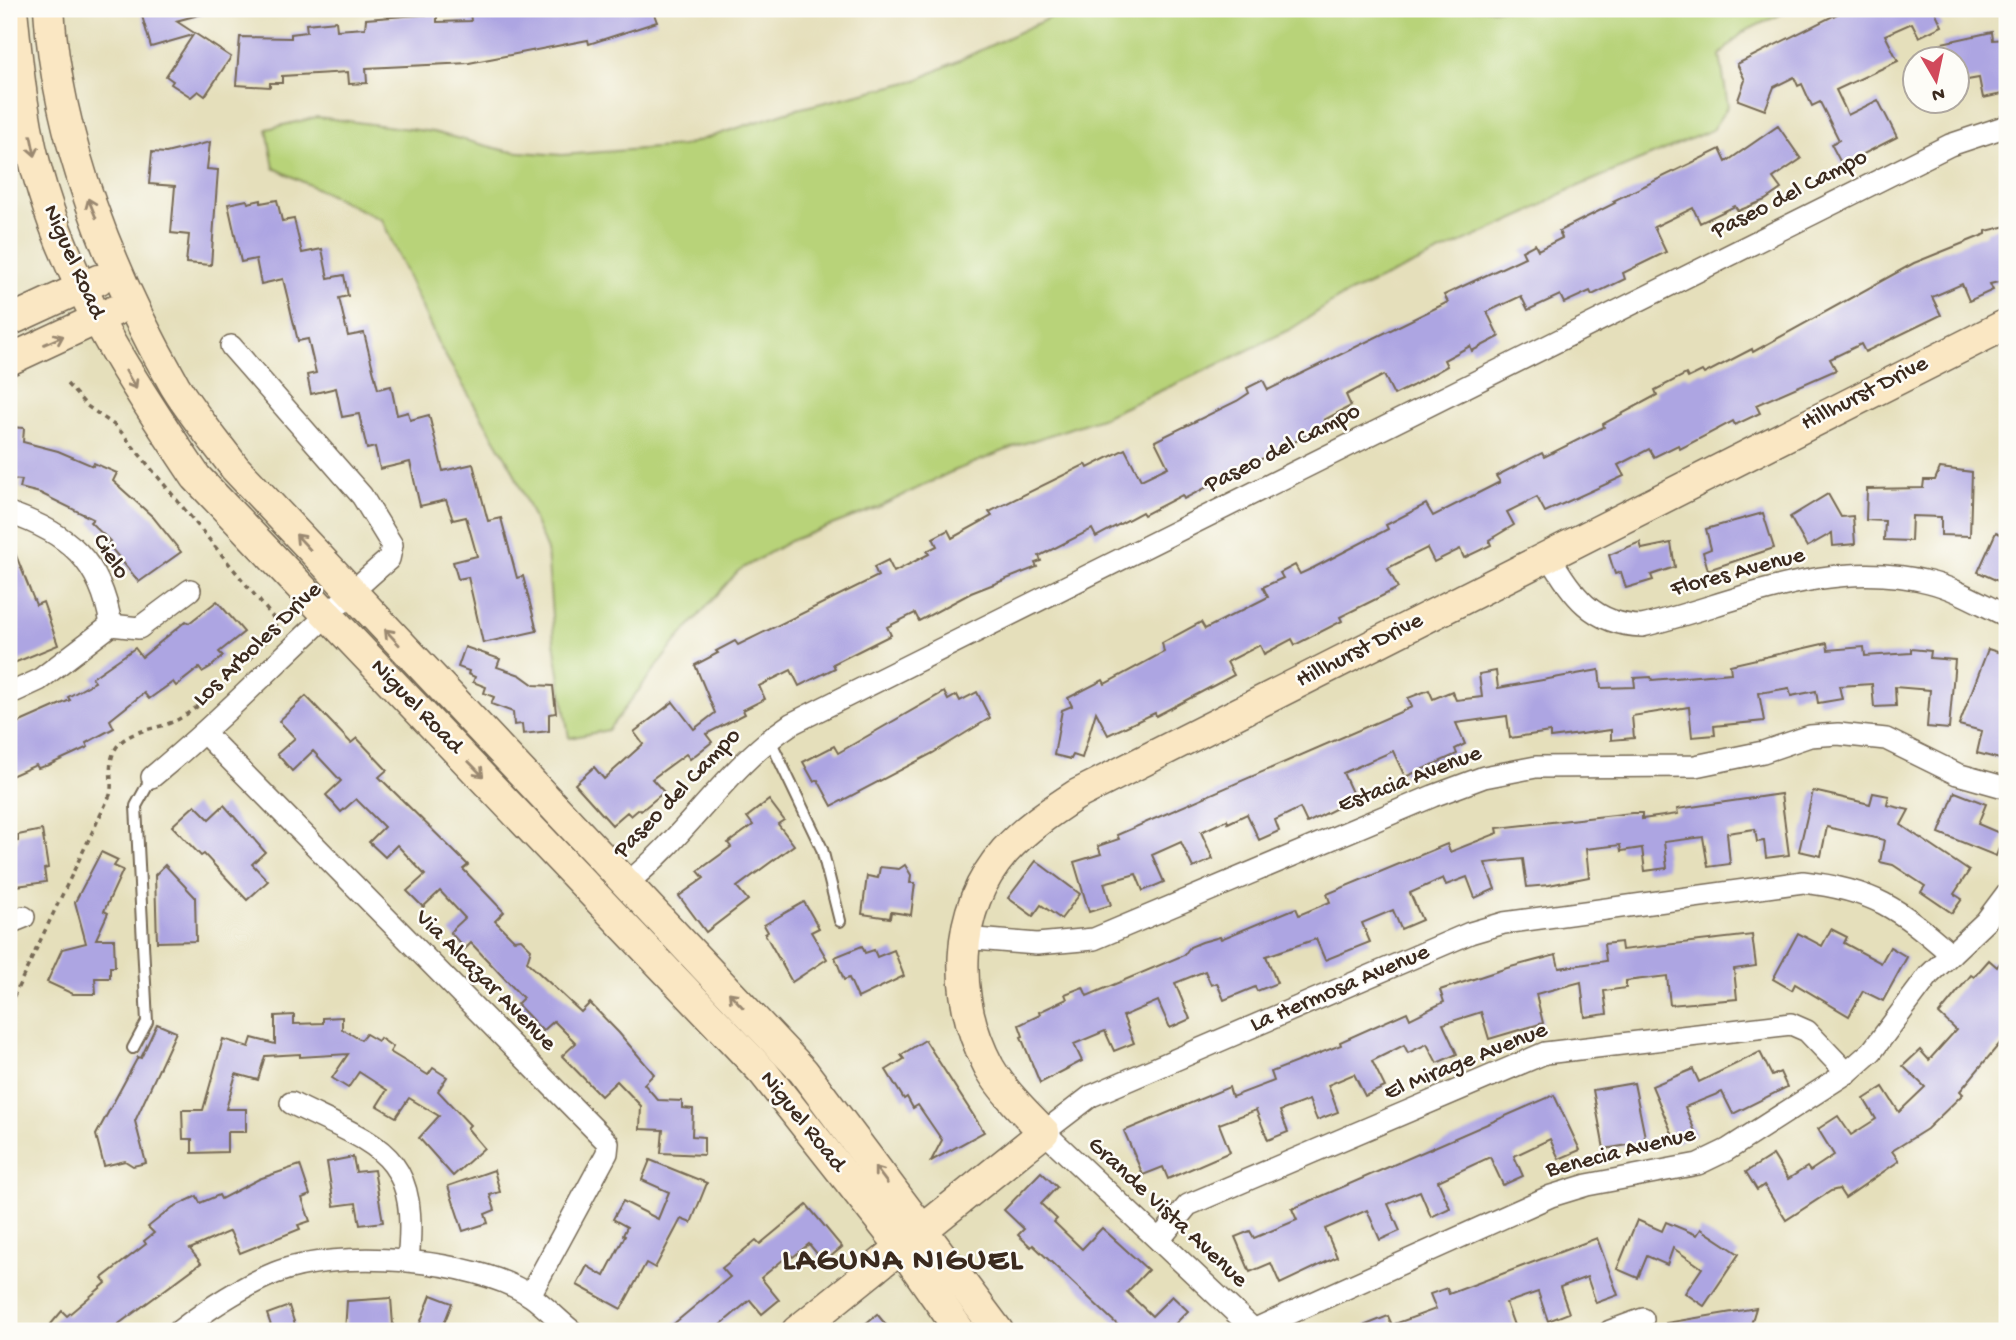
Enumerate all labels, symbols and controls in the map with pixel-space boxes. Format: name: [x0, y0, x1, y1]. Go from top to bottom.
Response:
north arrow: [1900, 46, 1970, 116]
text: N: [1930, 81, 1946, 106]
one-way arrow: [26, 134, 40, 157]
street label: Paseo del Campo: [1706, 143, 1873, 247]
one-way arrow: [85, 198, 98, 219]
street label: Niguel Road: [35, 201, 112, 325]
one-way arrow: [42, 333, 64, 346]
street label: Hillhurst Drive: [1797, 349, 1934, 438]
one-way arrow: [124, 369, 138, 389]
street label: Paseo del Campo: [1199, 397, 1366, 501]
street label: Cielo: [85, 529, 135, 585]
one-way arrow: [295, 534, 312, 551]
street label: Flores Avenue: [1667, 541, 1809, 605]
street label: Los Arboles Drive: [187, 576, 329, 714]
street label: Hillhurst Drive: [1292, 606, 1429, 695]
one-way arrow: [384, 629, 401, 646]
street label: Niguel Road: [363, 653, 470, 762]
street label: Paseo del Campo: [607, 722, 748, 866]
street label: Estacia Avenue: [1334, 739, 1486, 821]
one-way arrow: [467, 760, 484, 777]
street label: Via Alcazar Avenue: [407, 903, 562, 1058]
street label: La Hermosa Avenue: [1246, 938, 1435, 1040]
one-way arrow: [728, 991, 744, 1009]
street label: El Mirage Avenue: [1380, 1016, 1552, 1108]
street label: Niguel Road: [752, 1066, 853, 1180]
street label: Benecia Avenue: [1542, 1120, 1699, 1186]
street label: Grande Vista Avenue: [1081, 1131, 1254, 1295]
one-way arrow: [874, 1166, 889, 1185]
district label: LAGUNA NIGUEL: [782, 1243, 1024, 1281]

